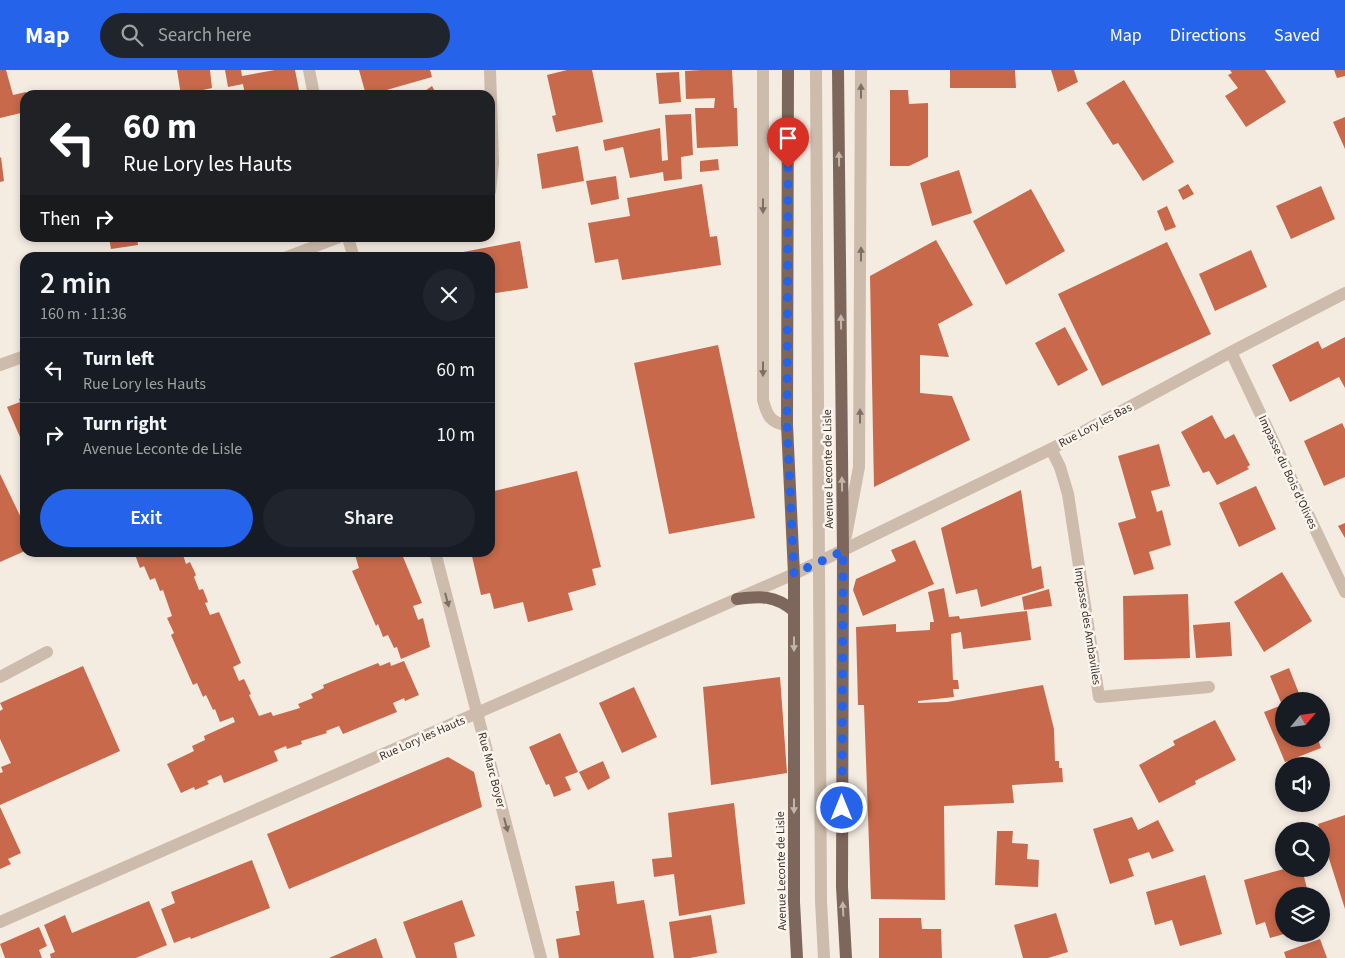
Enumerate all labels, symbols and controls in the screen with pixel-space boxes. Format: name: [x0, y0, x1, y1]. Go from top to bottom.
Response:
search box: [100, 13, 450, 58]
text: Map: [25, 18, 70, 53]
icon: search: [118, 21, 146, 49]
text: Search here: [158, 22, 251, 49]
text: Map: [1110, 23, 1142, 48]
text: Directions: [1170, 23, 1246, 48]
text: Saved: [1274, 23, 1320, 48]
one-way arrow: [857, 83, 865, 99]
text: 60 m: [123, 102, 197, 152]
icon: left: [40, 110, 105, 175]
pin: [767, 117, 809, 168]
icon: arrive: [774, 124, 802, 152]
text: Rue Lory les Hauts: [123, 148, 292, 180]
one-way arrow: [835, 151, 843, 167]
one-way arrow: [759, 198, 767, 214]
icon: right: [90, 205, 118, 233]
text: Then: [40, 206, 80, 233]
one-way arrow: [857, 245, 865, 261]
text: 2 min: [40, 262, 111, 305]
button: close: [423, 269, 475, 321]
text: 160 m · 11:36: [40, 303, 127, 325]
one-way arrow: [836, 314, 844, 330]
text: Turn left: [83, 346, 154, 373]
icon: left: [40, 356, 68, 384]
text: 60 m: [437, 357, 475, 384]
one-way arrow: [759, 361, 767, 377]
text: Rue Lory les Hauts: [83, 373, 206, 395]
street label: Rue Lory les Bas: [1056, 399, 1135, 452]
one-way arrow: [856, 408, 864, 424]
street label: Avenue Leconte de Lisle: [819, 409, 838, 529]
text: Turn right: [83, 411, 167, 438]
street label: Impasse du Bois d'Olives: [1254, 413, 1321, 532]
icon: right: [40, 421, 68, 449]
text: 10 m: [437, 422, 475, 449]
text: Avenue Leconte de Lisle: [83, 438, 242, 460]
one-way arrow: [838, 476, 846, 492]
button: Exit: [40, 489, 253, 547]
button: Share: [263, 489, 475, 547]
street label: Impasse des Ambavilles: [1070, 566, 1105, 686]
one-way arrow: [443, 592, 451, 607]
one-way arrow: [790, 636, 798, 652]
north arrow: [1275, 692, 1330, 748]
map controls: [1275, 692, 1330, 942]
street label: Rue Lory les Hauts: [377, 712, 468, 765]
street label: Rue Marc Boyer: [473, 730, 510, 811]
button: sound: [1275, 757, 1330, 812]
position arrow: [815, 781, 867, 833]
one-way arrow: [790, 798, 798, 814]
street label: Avenue Leconte de Lisle: [772, 811, 791, 931]
one-way arrow: [502, 817, 510, 832]
button: search: [1275, 822, 1330, 877]
button: layers: [1275, 887, 1330, 942]
one-way arrow: [839, 901, 847, 917]

